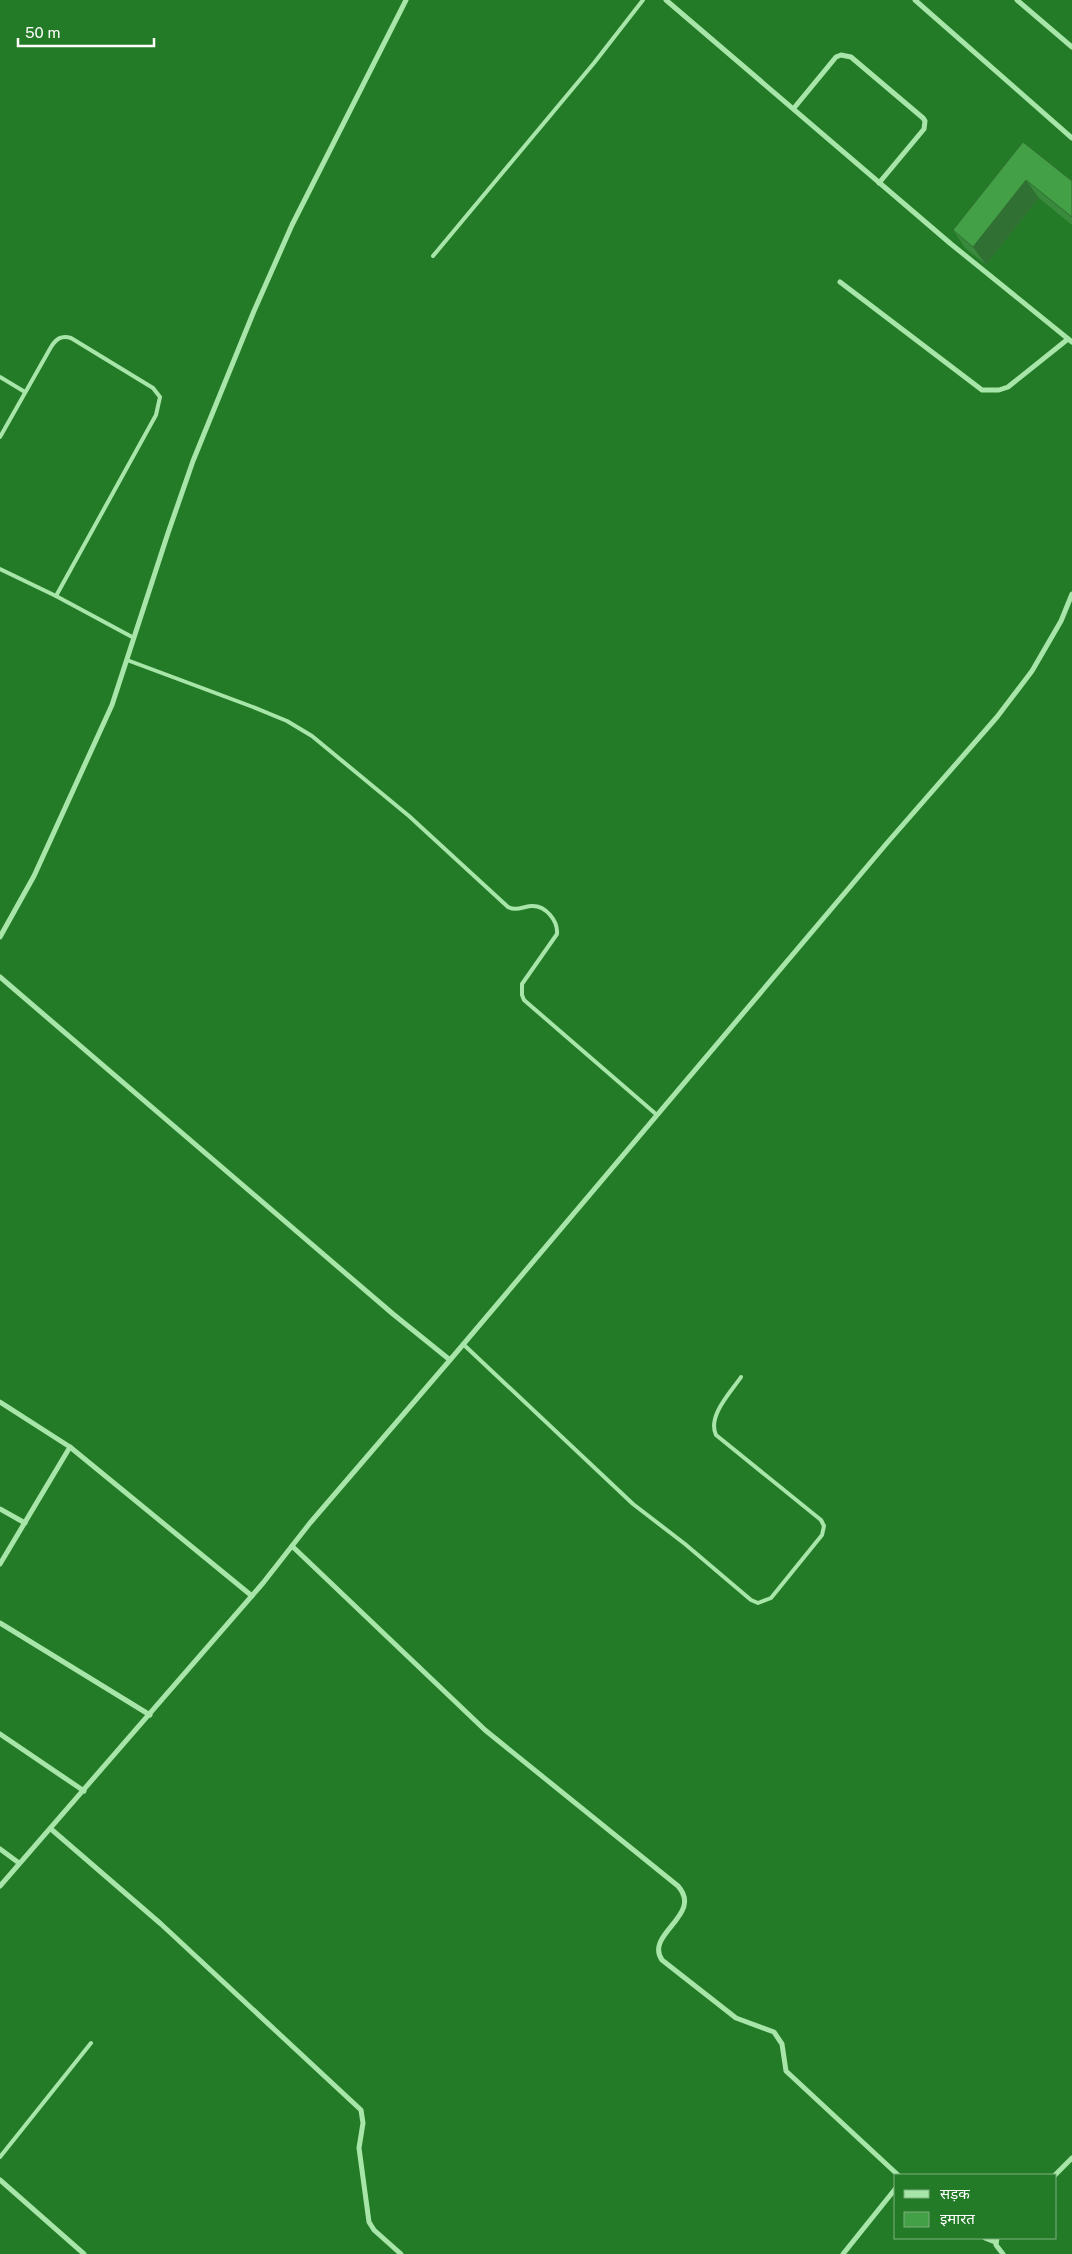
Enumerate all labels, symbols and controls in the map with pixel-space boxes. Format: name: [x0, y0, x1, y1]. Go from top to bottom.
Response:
scale bar: [18, 15, 154, 47]
text: 50 m: [25, 24, 60, 41]
legend: [894, 2174, 1057, 2239]
text: सड़क: [940, 2185, 970, 2202]
text: इमारत: [940, 2210, 975, 2227]

